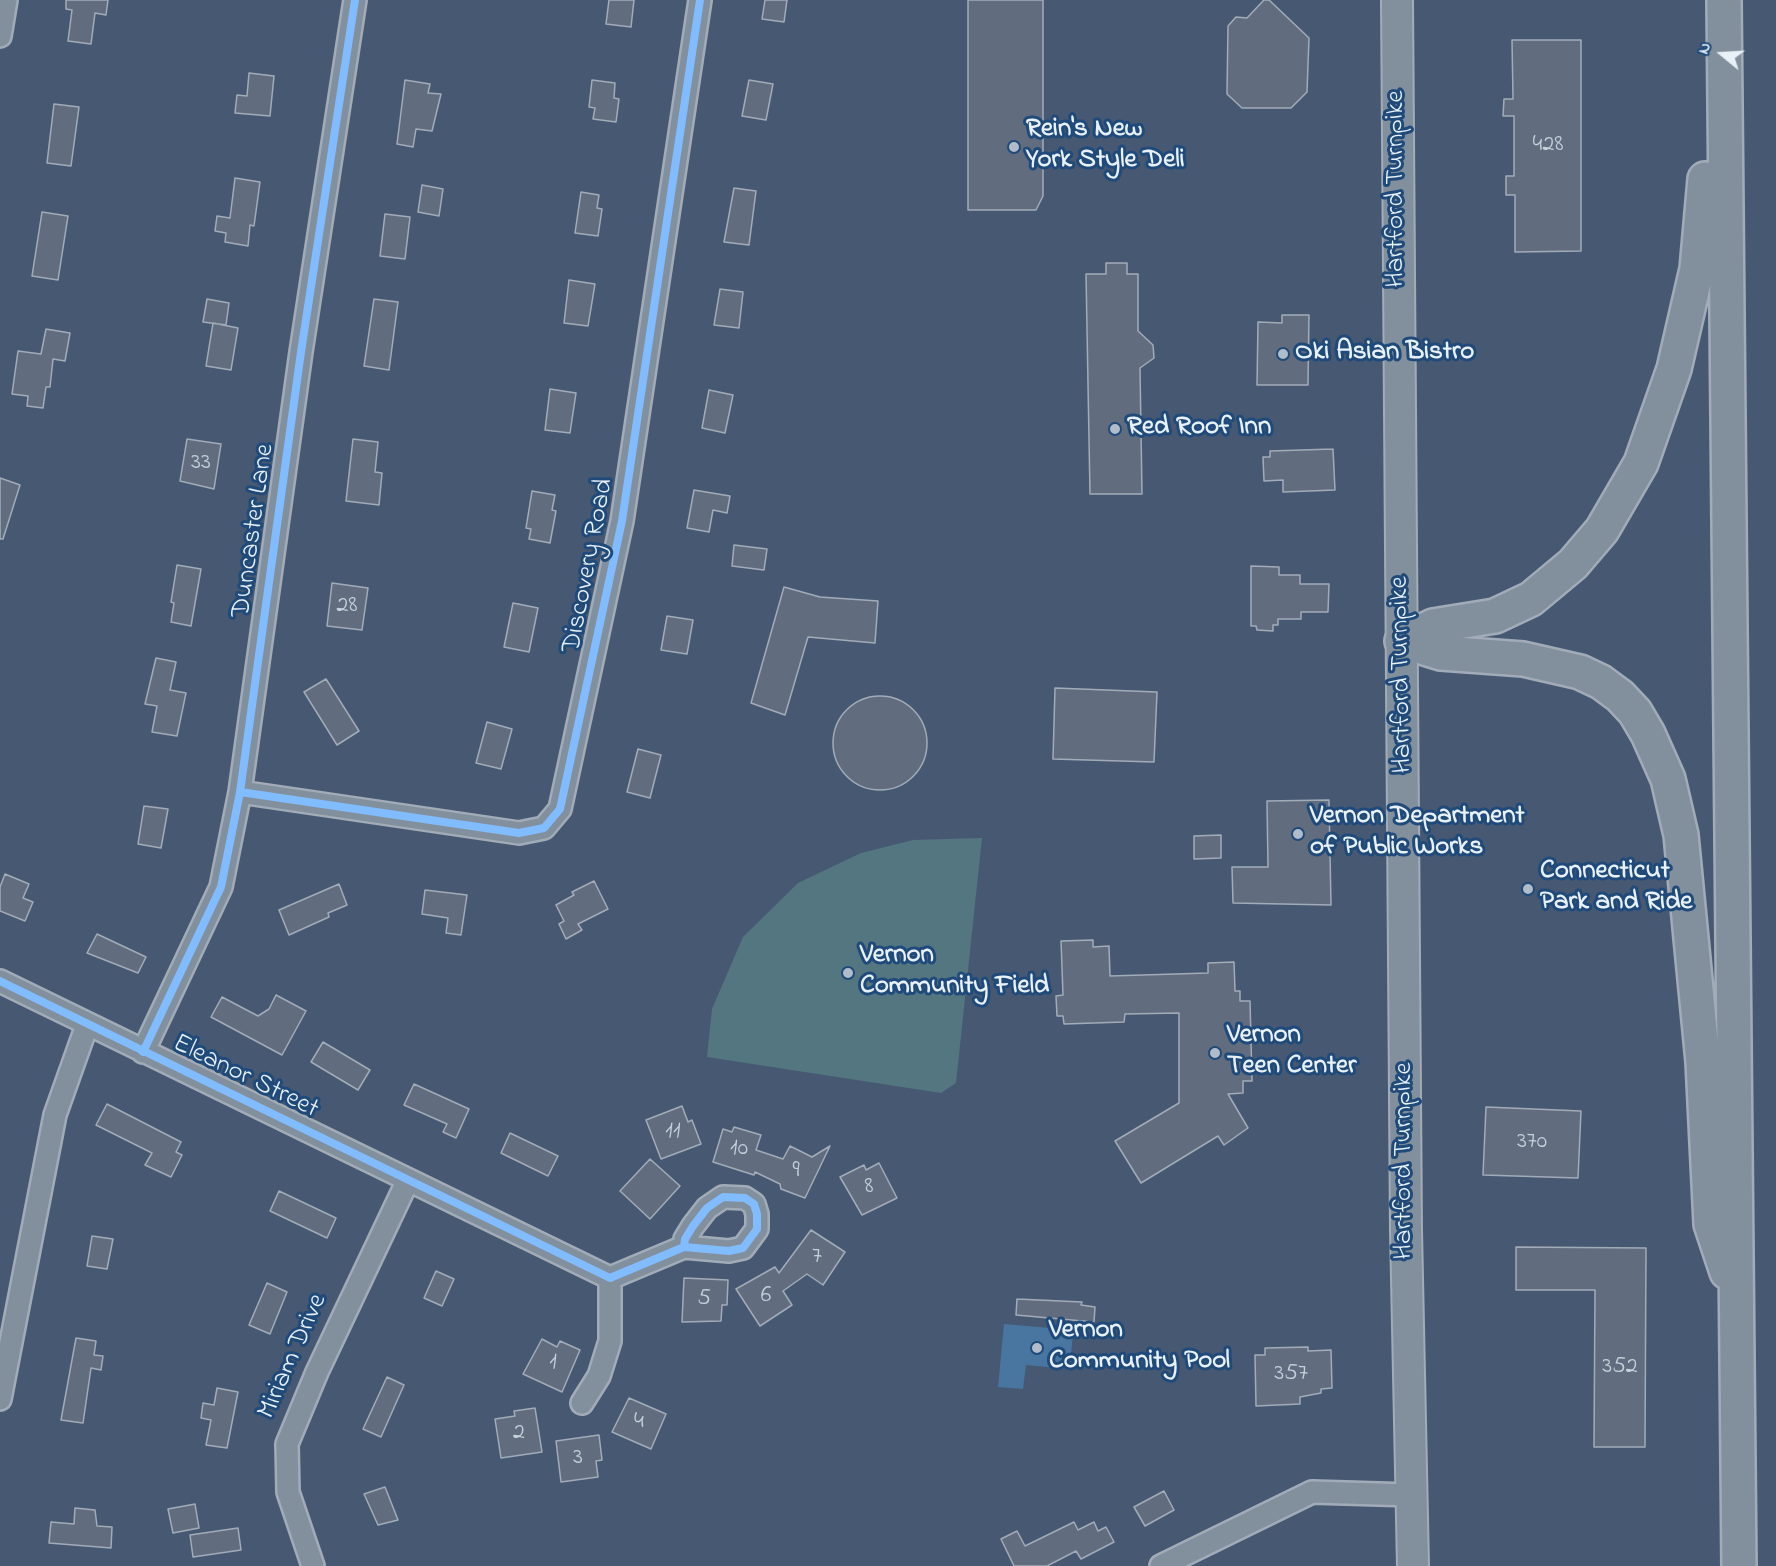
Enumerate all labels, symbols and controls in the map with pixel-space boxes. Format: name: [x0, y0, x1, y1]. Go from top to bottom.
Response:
north arrow: [1692, 24, 1752, 84]
text: N: [1692, 40, 1718, 57]
street label: Hartford Turnpike: [1382, 90, 1414, 288]
place label: Rein's New York Style Deli: [1026, 115, 1185, 178]
house number: 428: [1533, 132, 1563, 160]
marker: Rein's New York Style Deli: [1007, 140, 1021, 154]
place label: Oki Asian Bistro: [1295, 338, 1474, 370]
marker: Oki Asian Bistro: [1276, 347, 1290, 361]
place label: Red Roof Inn: [1127, 413, 1271, 445]
marker: Red Roof Inn: [1108, 422, 1122, 436]
street label: Duncaster Lane: [227, 442, 283, 620]
house number: 33: [191, 450, 211, 478]
street label: Discovery Road: [557, 476, 623, 656]
street label: Hartford Turnpike: [1385, 576, 1421, 774]
house number: 28: [337, 593, 357, 621]
place label: Vernon Department of Public Works: [1310, 802, 1525, 865]
marker: Vernon Department of Public Works: [1291, 827, 1305, 841]
place label: Connecticut Park and Ride: [1540, 857, 1692, 920]
marker: Connecticut Park and Ride: [1521, 882, 1535, 896]
place label: Vernon Community Field: [860, 941, 1049, 1004]
marker: Vernon Community Field: [841, 966, 855, 980]
place label: Vernon Teen Center: [1227, 1021, 1356, 1084]
street label: Eleanor Street: [167, 1029, 323, 1127]
marker: Vernon Teen Center: [1208, 1046, 1222, 1060]
street label: Hartford Turnpike: [1390, 1062, 1422, 1260]
house number: 11: [665, 1119, 681, 1147]
house number: 370: [1517, 1129, 1547, 1157]
house number: 10: [730, 1136, 748, 1164]
house number: 9: [792, 1158, 800, 1186]
house number: 8: [865, 1174, 873, 1202]
house number: 7: [812, 1244, 822, 1272]
house number: 6: [761, 1283, 771, 1311]
house number: 5: [697, 1286, 711, 1314]
street label: Miriam Drive: [252, 1290, 336, 1424]
place label: Vernon Community Pool: [1049, 1316, 1230, 1379]
marker: Vernon Community Pool: [1030, 1341, 1044, 1355]
house number: 1: [549, 1350, 557, 1378]
house number: 352: [1602, 1354, 1638, 1382]
house number: 357: [1274, 1361, 1308, 1389]
house number: 4: [634, 1409, 644, 1437]
house number: 2: [513, 1420, 525, 1448]
house number: 3: [573, 1445, 583, 1473]

